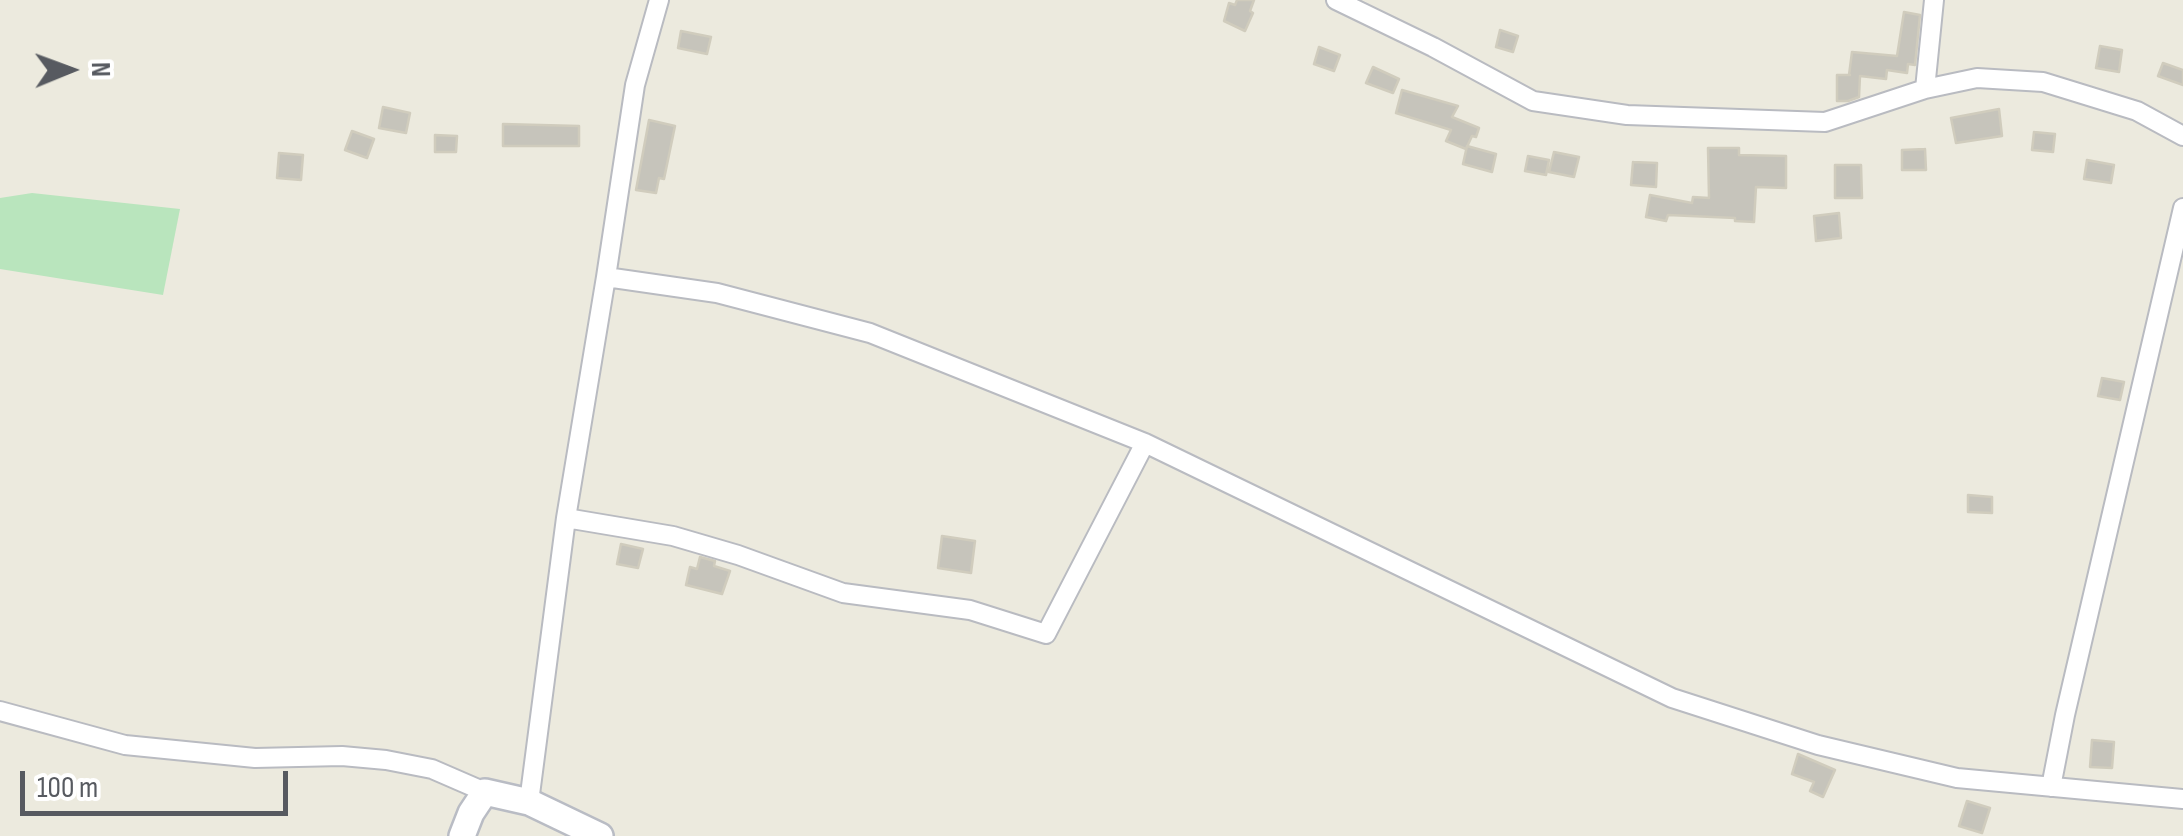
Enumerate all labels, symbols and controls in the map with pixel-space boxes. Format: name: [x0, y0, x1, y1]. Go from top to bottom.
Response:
north arrow: [20, 20, 120, 120]
text: N: [84, 62, 117, 77]
scale bar: [25, 751, 292, 813]
text: 100 m: [37, 770, 98, 806]

